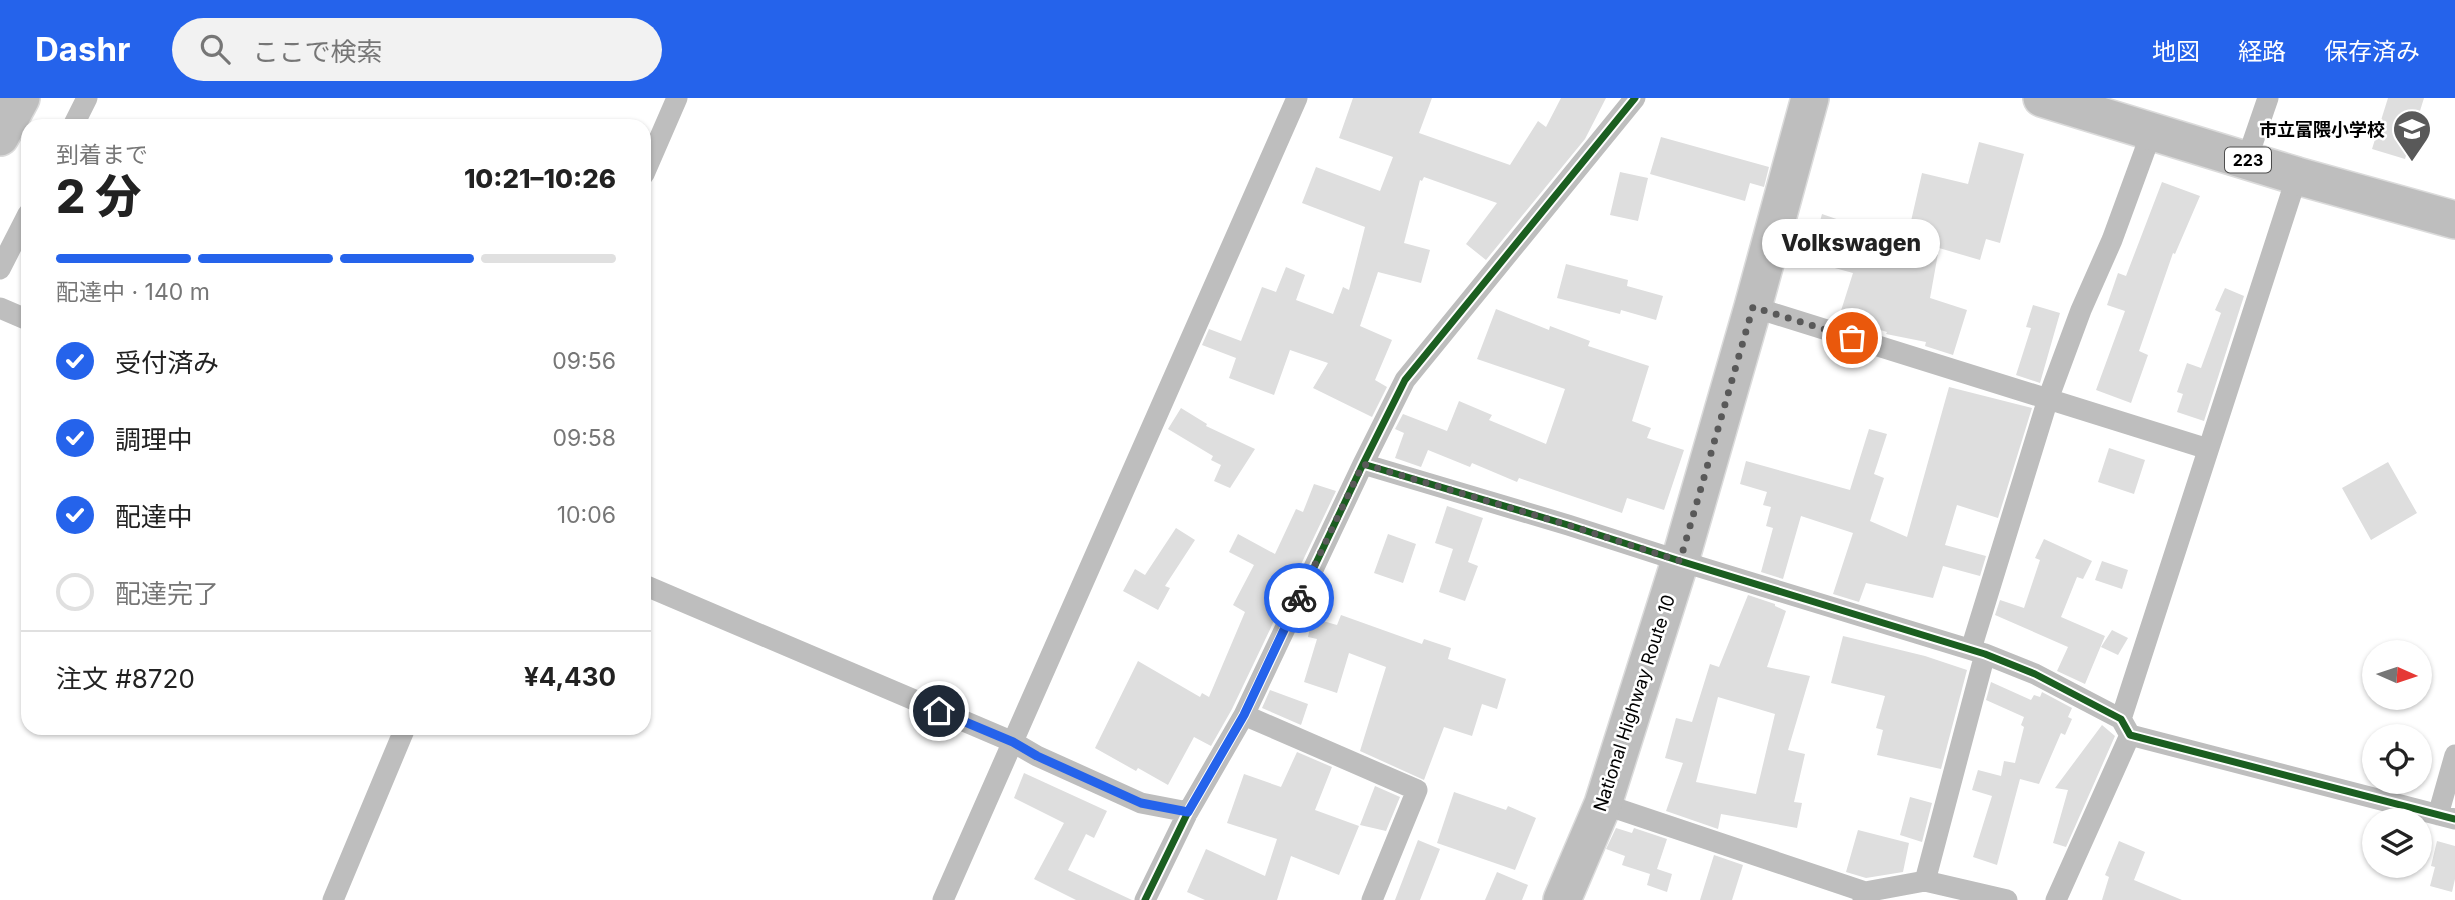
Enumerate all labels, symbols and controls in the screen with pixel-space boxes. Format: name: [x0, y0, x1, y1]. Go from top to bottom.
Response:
search box: [172, 18, 662, 81]
text: Dashr: [35, 29, 130, 69]
icon: search: [196, 30, 234, 68]
text: ここで検索: [252, 36, 382, 67]
text: 地図: [2152, 37, 2200, 66]
text: 経路: [2238, 37, 2286, 66]
text: 保存済み: [2324, 37, 2420, 66]
school or university icon: 市立富隈小学校: [2391, 108, 2433, 163]
place label: 市立富隈小学校: [2259, 119, 2385, 140]
text: 到着まで: [56, 141, 148, 169]
road number: 223: [2225, 148, 2271, 172]
text: 10:21–10:26: [464, 163, 616, 194]
text: 2 分: [56, 168, 141, 224]
callout: Volkswagen: [1763, 219, 1941, 268]
text: Volkswagen: [1781, 229, 1921, 257]
text: 配達中 · 140 m: [56, 278, 210, 306]
pin: [1822, 308, 1882, 368]
icon: bag: [1833, 319, 1871, 357]
icon: check: [56, 342, 94, 380]
text: 受付済み: [115, 347, 219, 378]
text: 09:56: [552, 347, 616, 375]
icon: check: [56, 419, 94, 457]
text: 調理中: [115, 424, 193, 455]
text: 09:58: [552, 424, 616, 452]
icon: check: [56, 496, 94, 534]
text: 配達中: [115, 501, 193, 532]
text: 10:06: [557, 501, 616, 529]
courier: [1264, 563, 1334, 633]
text: 配達完了: [115, 578, 219, 609]
icon: bike: [1280, 579, 1318, 617]
street label: National Highway Route 10: [1589, 592, 1679, 814]
north arrow: [2362, 640, 2432, 710]
map controls: [2362, 640, 2432, 878]
text: ¥4,430: [524, 661, 616, 692]
text: 注文 #8720: [56, 663, 195, 694]
pin: [909, 681, 969, 741]
icon: home: [920, 692, 958, 730]
button: locate: [2362, 724, 2432, 794]
button: layers: [2362, 808, 2432, 878]

